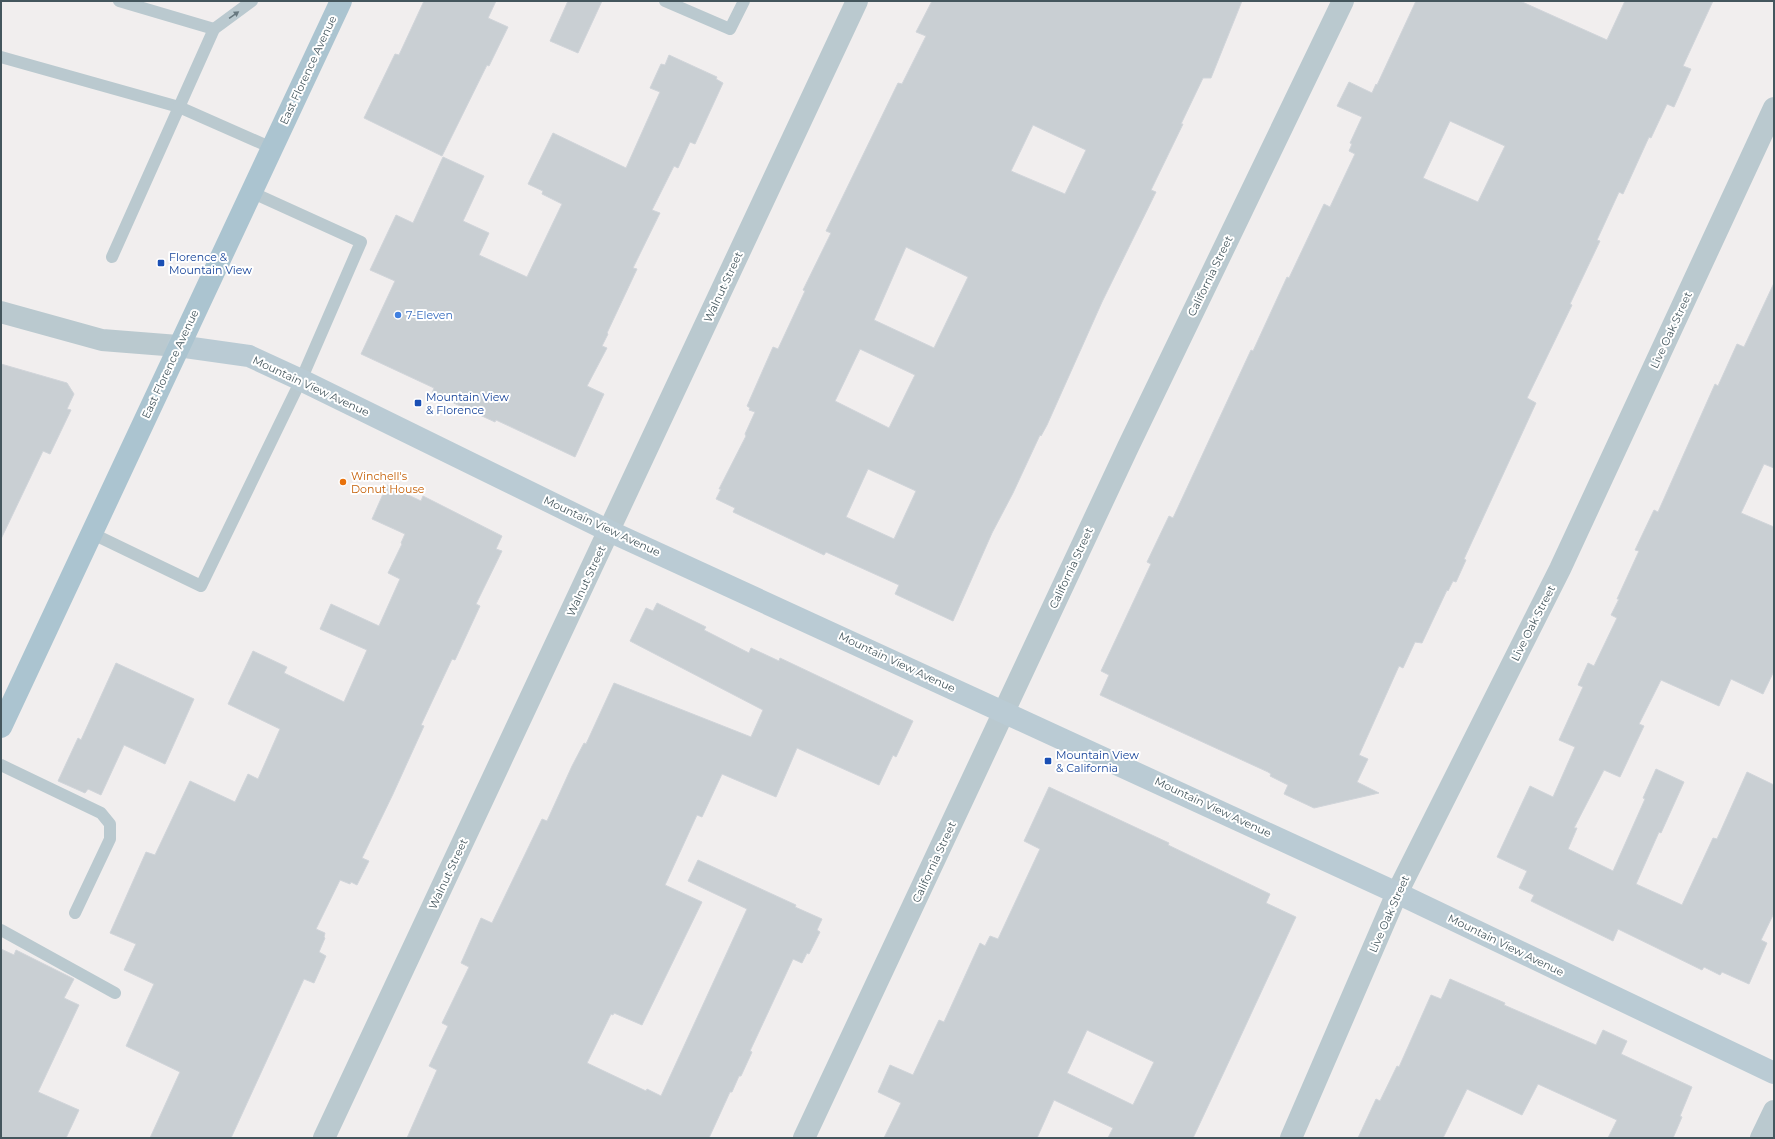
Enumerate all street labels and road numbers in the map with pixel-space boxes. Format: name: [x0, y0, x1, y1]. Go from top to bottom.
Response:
street label: East Florence Avenue: [277, 13, 340, 127]
street label: California Street: [1184, 233, 1236, 319]
street label: Walnut Street: [700, 249, 746, 325]
street label: Live Oak Street: [1647, 289, 1695, 371]
street label: East Florence Avenue: [139, 307, 202, 421]
street label: Mountain View Avenue: [250, 353, 372, 419]
street label: Mountain View Avenue: [541, 493, 663, 559]
street label: California Street: [1046, 525, 1096, 611]
street label: Walnut Street: [563, 543, 609, 619]
street label: Live Oak Street: [1508, 582, 1558, 663]
street label: Mountain View Avenue: [836, 629, 958, 695]
street label: Mountain View Avenue: [1152, 774, 1274, 840]
street label: California Street: [909, 819, 959, 905]
street label: Walnut Street: [425, 836, 471, 912]
street label: Live Oak Street: [1366, 873, 1413, 955]
street label: Mountain View Avenue: [1446, 911, 1567, 979]

